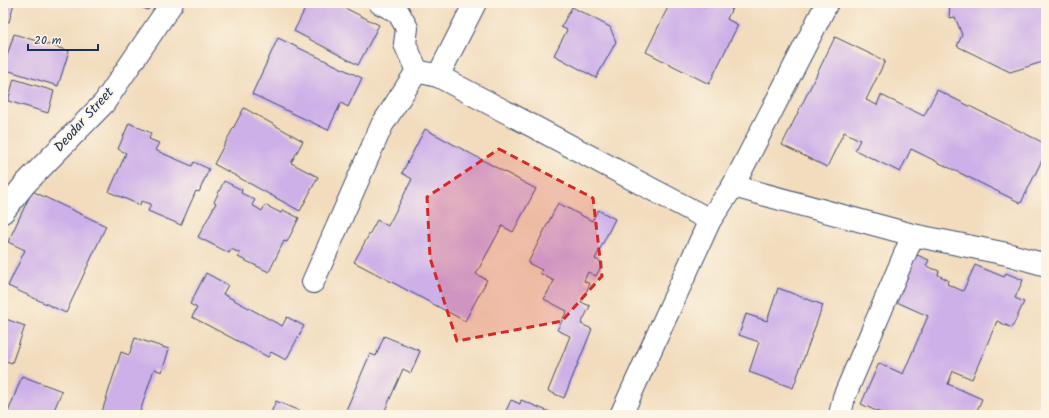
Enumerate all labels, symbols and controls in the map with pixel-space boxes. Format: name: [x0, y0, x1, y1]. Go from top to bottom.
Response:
scale bar: [28, 26, 98, 52]
text: 20 m: [34, 31, 62, 50]
street label: Deodar Street: [49, 82, 120, 157]

